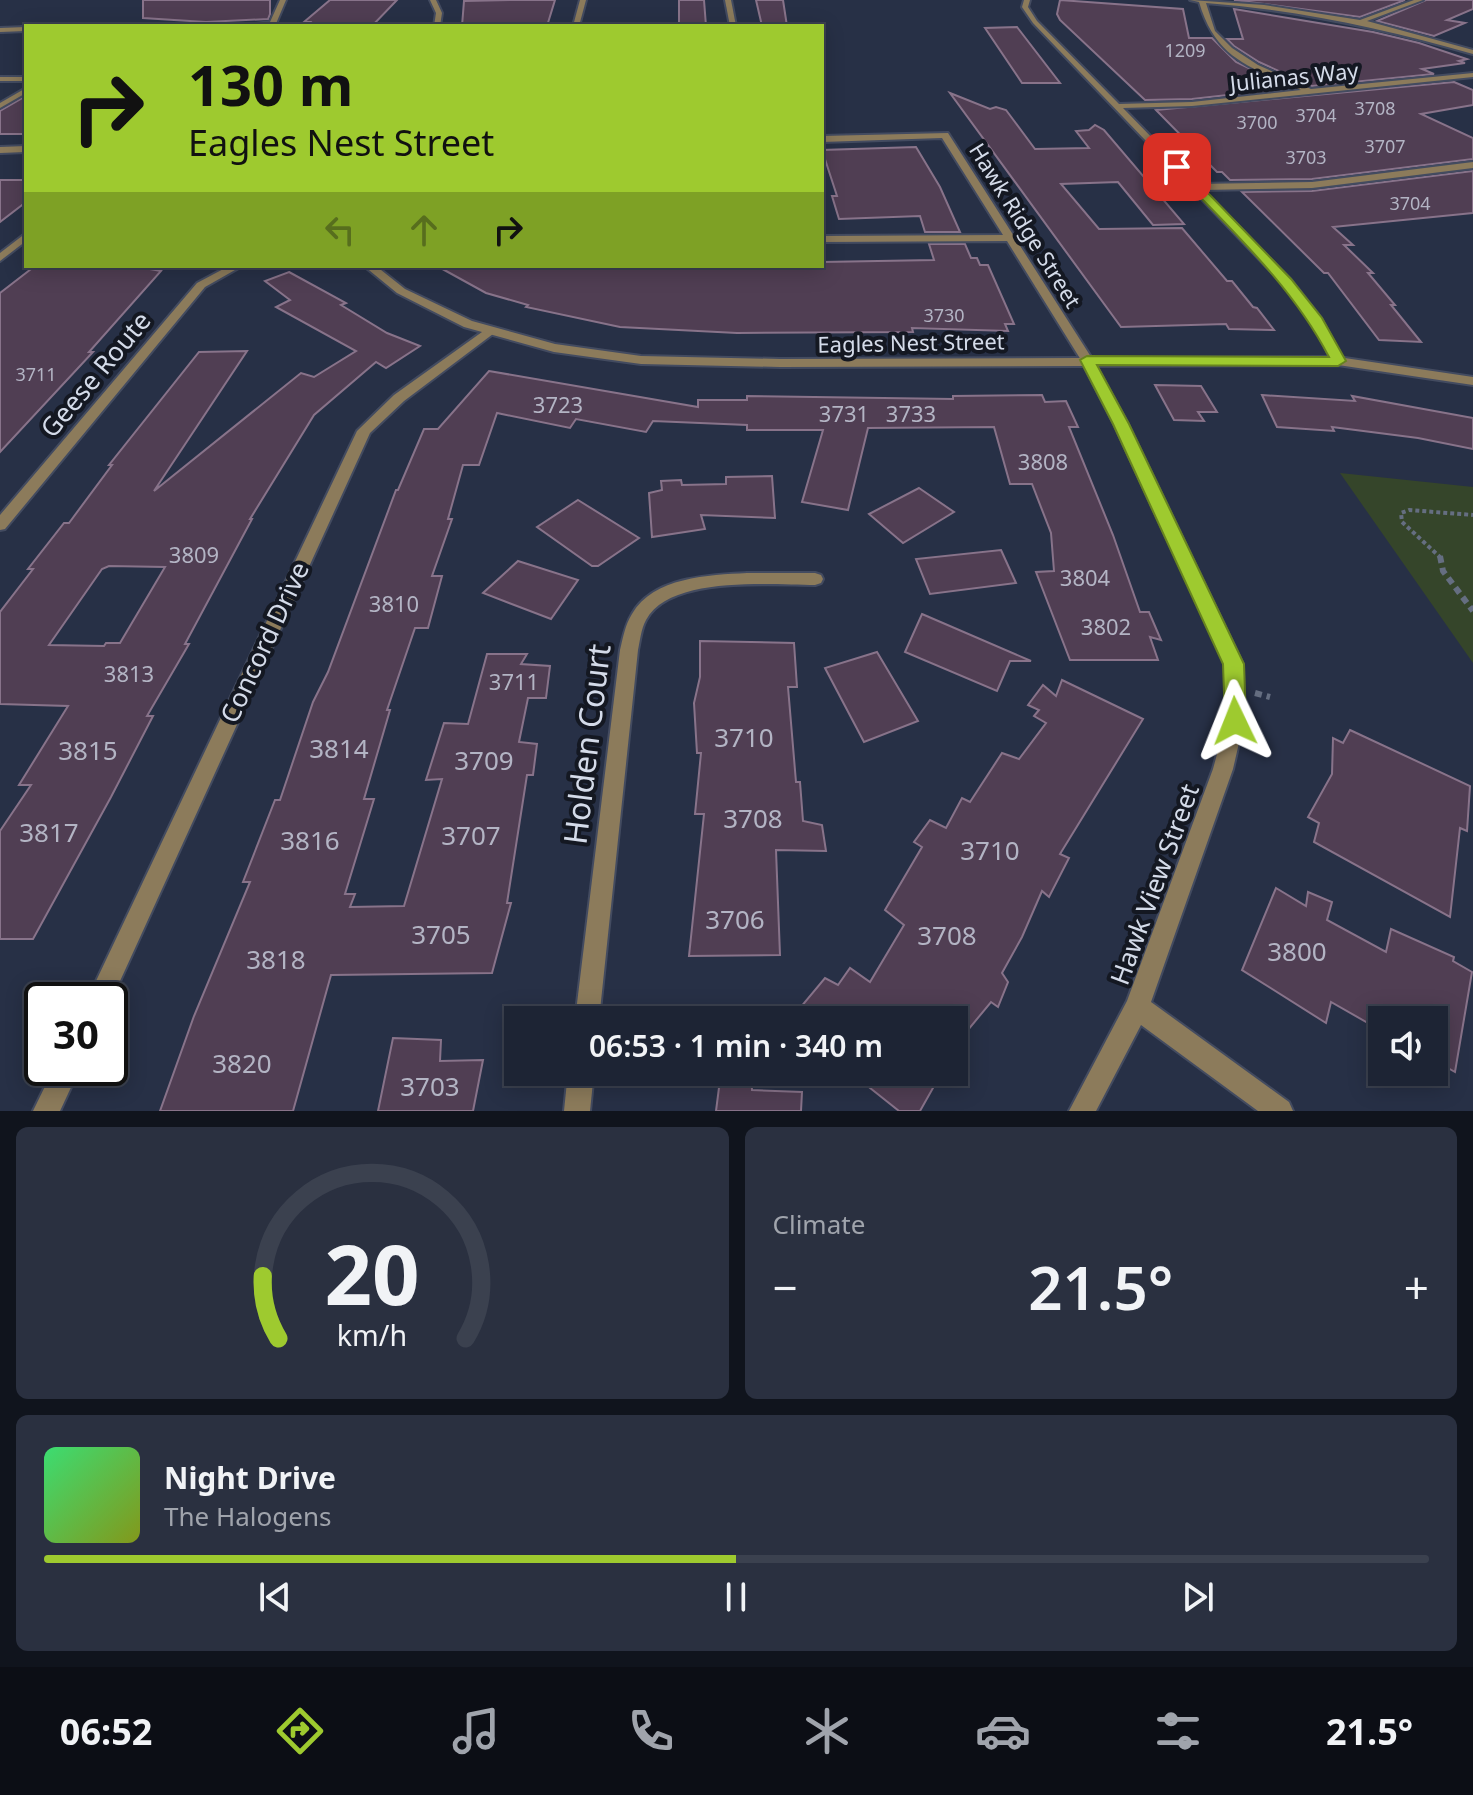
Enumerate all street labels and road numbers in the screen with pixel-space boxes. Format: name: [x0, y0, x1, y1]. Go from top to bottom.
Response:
street label: Julianas Way: [1226, 54, 1361, 98]
street label: Hawk Ridge Street: [963, 137, 1089, 313]
street label: Geese Route: [32, 303, 158, 445]
street label: Eagles Nest Street: [817, 325, 1005, 359]
street label: Concord Drive: [211, 556, 317, 728]
street label: Holden Court: [552, 641, 620, 847]
street label: Hawk View Street: [1101, 779, 1207, 989]

